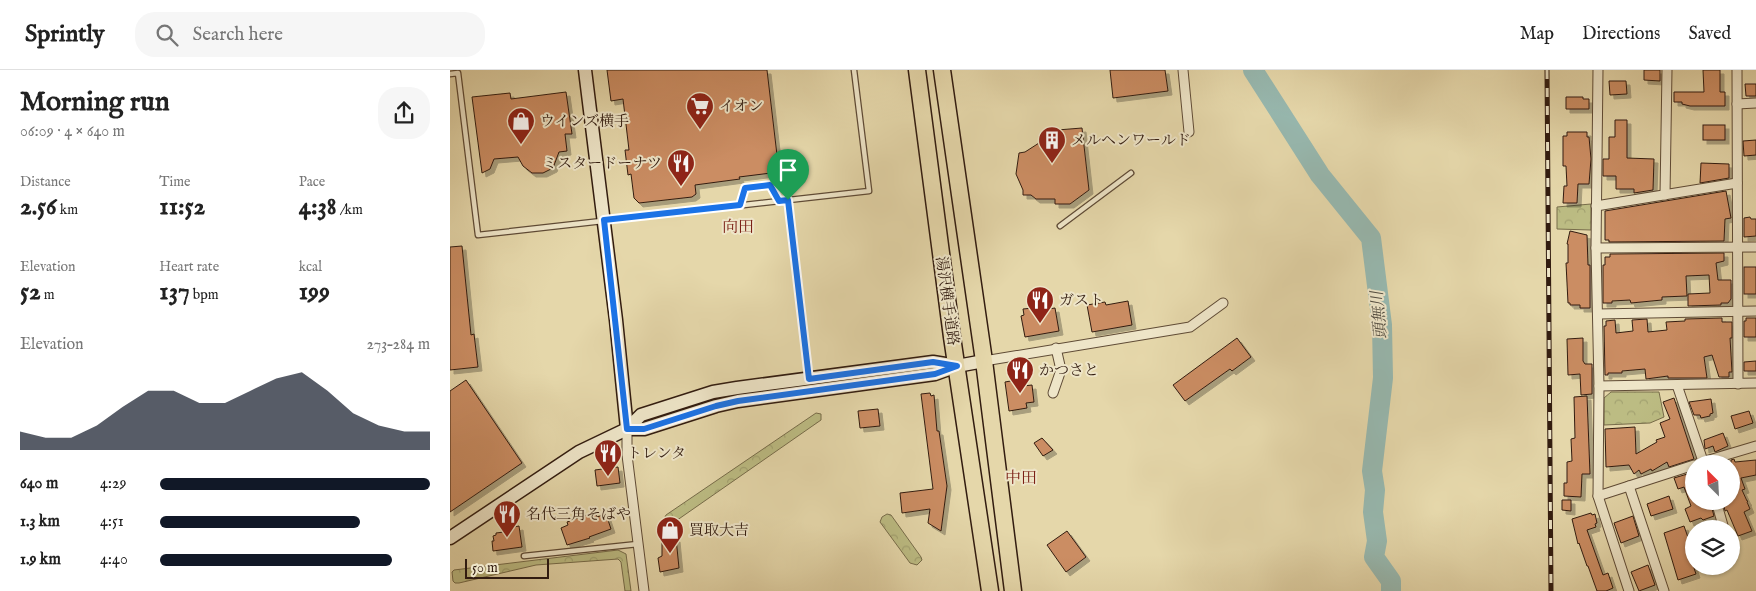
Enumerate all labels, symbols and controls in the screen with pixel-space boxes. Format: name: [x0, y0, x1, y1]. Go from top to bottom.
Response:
search box: [135, 12, 485, 57]
text: Sprintly: [25, 19, 105, 50]
icon: search: [153, 21, 181, 49]
text: Search here: [193, 23, 283, 47]
text: Map: [1520, 23, 1554, 46]
text: Directions: [1582, 23, 1660, 46]
text: Saved: [1688, 23, 1731, 46]
text: Morning run: [20, 85, 170, 120]
button: share: [378, 87, 430, 139]
supermarket icon: イオン: [685, 91, 715, 130]
place label: イオン: [719, 97, 764, 116]
shop icon: ウインズ横手: [506, 106, 536, 145]
place label: ウインズ横手: [540, 112, 629, 131]
text: 06:09 · 4 × 640 m: [20, 122, 125, 142]
building icon: メルヘンワールド: [1037, 125, 1067, 164]
place label: メルヘンワールド: [1071, 131, 1191, 150]
restaurant icon: ミスタードーナツ: [666, 148, 696, 187]
pin: [767, 149, 809, 200]
place label: ミスタードーナツ: [542, 154, 662, 173]
icon: arrive: [774, 156, 802, 184]
text: Distance: [20, 173, 71, 191]
text: Time: [159, 173, 190, 191]
text: Pace: [299, 173, 325, 191]
text: 2.56: [20, 191, 57, 223]
text: 11:52: [159, 191, 205, 223]
text: 4:38: [299, 191, 337, 223]
text: km: [57, 201, 78, 219]
text: /km: [337, 201, 363, 219]
district label: 向田: [722, 218, 754, 238]
street label: 湯沢横手道路: [931, 255, 963, 347]
text: Elevation: [20, 258, 76, 276]
text: Heart rate: [159, 258, 219, 276]
text: kcal: [299, 258, 322, 276]
text: 52: [20, 276, 41, 308]
text: 137: [159, 276, 190, 308]
text: 199: [299, 276, 330, 308]
restaurant icon: ガスト: [1025, 285, 1055, 324]
text: m: [41, 286, 55, 304]
text: bpm: [190, 286, 219, 304]
water label: 頭無川: [1368, 288, 1392, 340]
place label: ガスト: [1059, 291, 1104, 310]
text: Elevation: [20, 335, 83, 355]
text: 273–284 m: [366, 335, 430, 355]
restaurant icon: かつさと: [1005, 355, 1035, 394]
place label: かつさと: [1039, 361, 1099, 380]
restaurant icon: トレンタ: [593, 438, 623, 477]
place label: トレンタ: [627, 444, 686, 463]
north arrow: [1685, 455, 1740, 510]
map controls: [1685, 455, 1740, 575]
district label: 中田: [1005, 469, 1037, 489]
text: 640 m: [20, 474, 58, 494]
text: 4:29: [100, 474, 127, 494]
restaurant icon: 名代三角そばや: [492, 499, 522, 538]
place label: 名代三角そばや: [526, 505, 631, 524]
text: 1.3 km: [20, 512, 60, 532]
text: 4:51: [100, 512, 124, 532]
shop icon: 買取大吉: [655, 515, 685, 554]
button: layers: [1685, 520, 1740, 575]
place label: 買取大吉: [689, 521, 749, 540]
text: 1.9 km: [20, 550, 61, 570]
text: 4:40: [100, 550, 128, 570]
scale bar: [465, 556, 549, 579]
text: 50 m: [472, 559, 498, 577]

